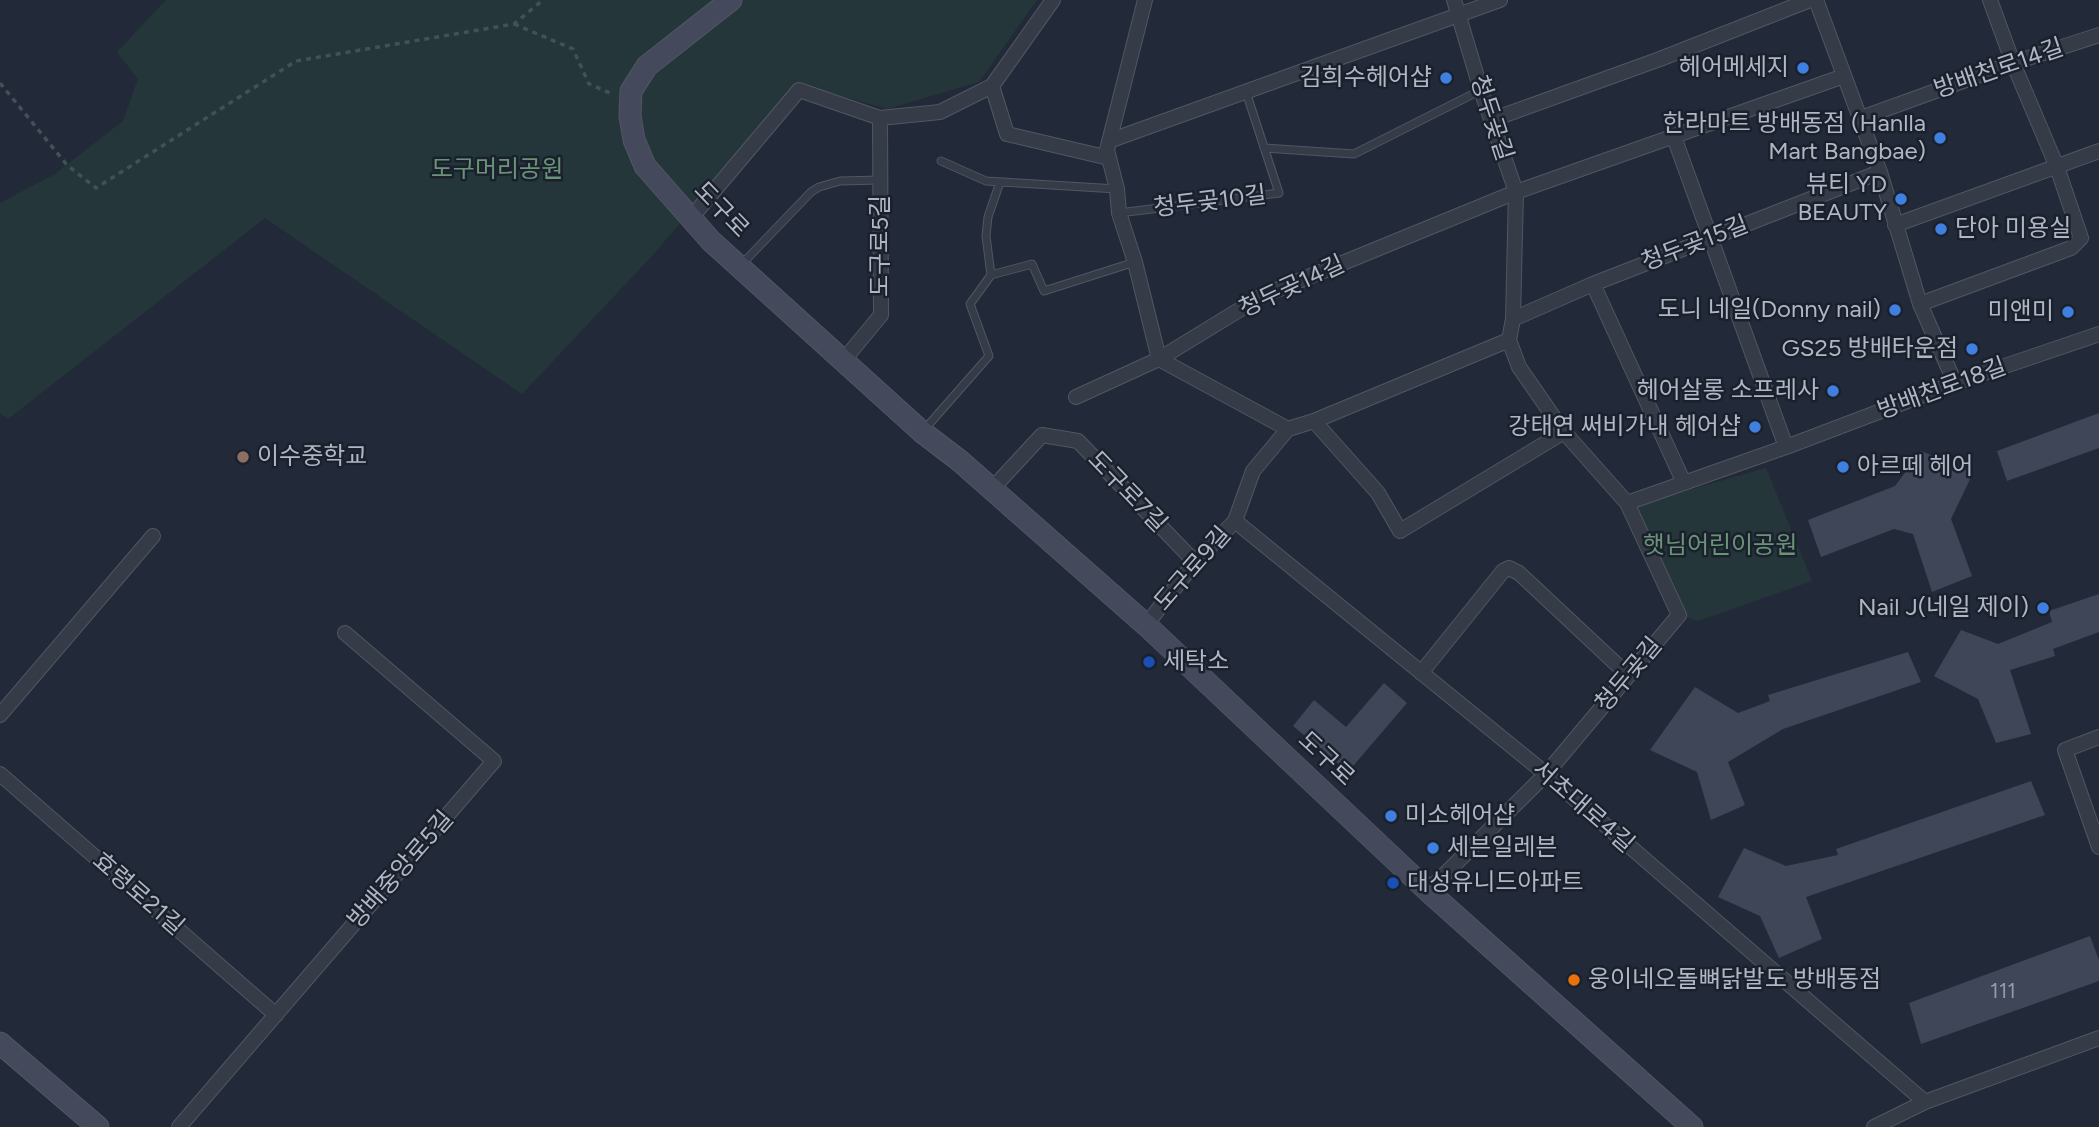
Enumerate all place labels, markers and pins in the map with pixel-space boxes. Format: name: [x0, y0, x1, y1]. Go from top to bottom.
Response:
place label: 헤어메세지: [1679, 54, 1789, 82]
marker: 헤어메세지: [1795, 60, 1811, 76]
place label: 김희수헤어샵: [1300, 64, 1432, 92]
marker: 김희수헤어샵: [1438, 70, 1454, 86]
place label: 한라마트 방배동점 (Hanlla Mart Bangbae): [1663, 110, 1926, 166]
marker: 한라마트 방배동점 (Hanlla Mart Bangbae): [1932, 130, 1948, 146]
place label: 뷰티 YD BEAUTY: [1797, 171, 1887, 227]
marker: 뷰티 YD BEAUTY: [1893, 191, 1909, 207]
place label: 단아 미용실: [1955, 215, 2071, 243]
marker: 단아 미용실: [1933, 221, 1949, 237]
place label: 도니 네일(Donny nail): [1658, 296, 1881, 324]
place label: 미앤미: [1988, 298, 2054, 326]
marker: 도니 네일(Donny nail): [1887, 302, 1903, 318]
marker: 미앤미: [2060, 304, 2076, 320]
place label: GS25 방배타운점: [1781, 335, 1958, 363]
marker: GS25 방배타운점: [1964, 341, 1980, 357]
place label: 헤어살롱 소프레사: [1636, 377, 1819, 405]
marker: 헤어살롱 소프레사: [1825, 383, 1841, 399]
place label: 강태연 써비가내 헤어샵: [1508, 413, 1741, 441]
marker: 강태연 써비가내 헤어샵: [1747, 419, 1763, 435]
place label: 이수중학교: [257, 443, 367, 471]
marker: 이수중학교: [235, 449, 251, 465]
place label: 아르떼 헤어: [1857, 453, 1973, 481]
marker: 아르떼 헤어: [1835, 459, 1851, 475]
place label: Nail J(네일 제이): [1858, 594, 2029, 622]
marker: Nail J(네일 제이): [2035, 600, 2051, 616]
place label: 세탁소: [1163, 648, 1229, 676]
marker: 세탁소: [1141, 654, 1157, 670]
place label: 미소헤어샵: [1405, 802, 1515, 830]
marker: 미소헤어샵: [1383, 808, 1399, 824]
place label: 세븐일레븐: [1447, 834, 1557, 862]
marker: 세븐일레븐: [1425, 840, 1441, 856]
place label: 대성유니드아파트: [1407, 869, 1584, 897]
marker: 대성유니드아파트: [1385, 875, 1401, 891]
place label: 웅이네오돌뼈닭발도 방배동점: [1588, 966, 1881, 994]
marker: 웅이네오돌뼈닭발도 방배동점: [1566, 972, 1582, 988]

